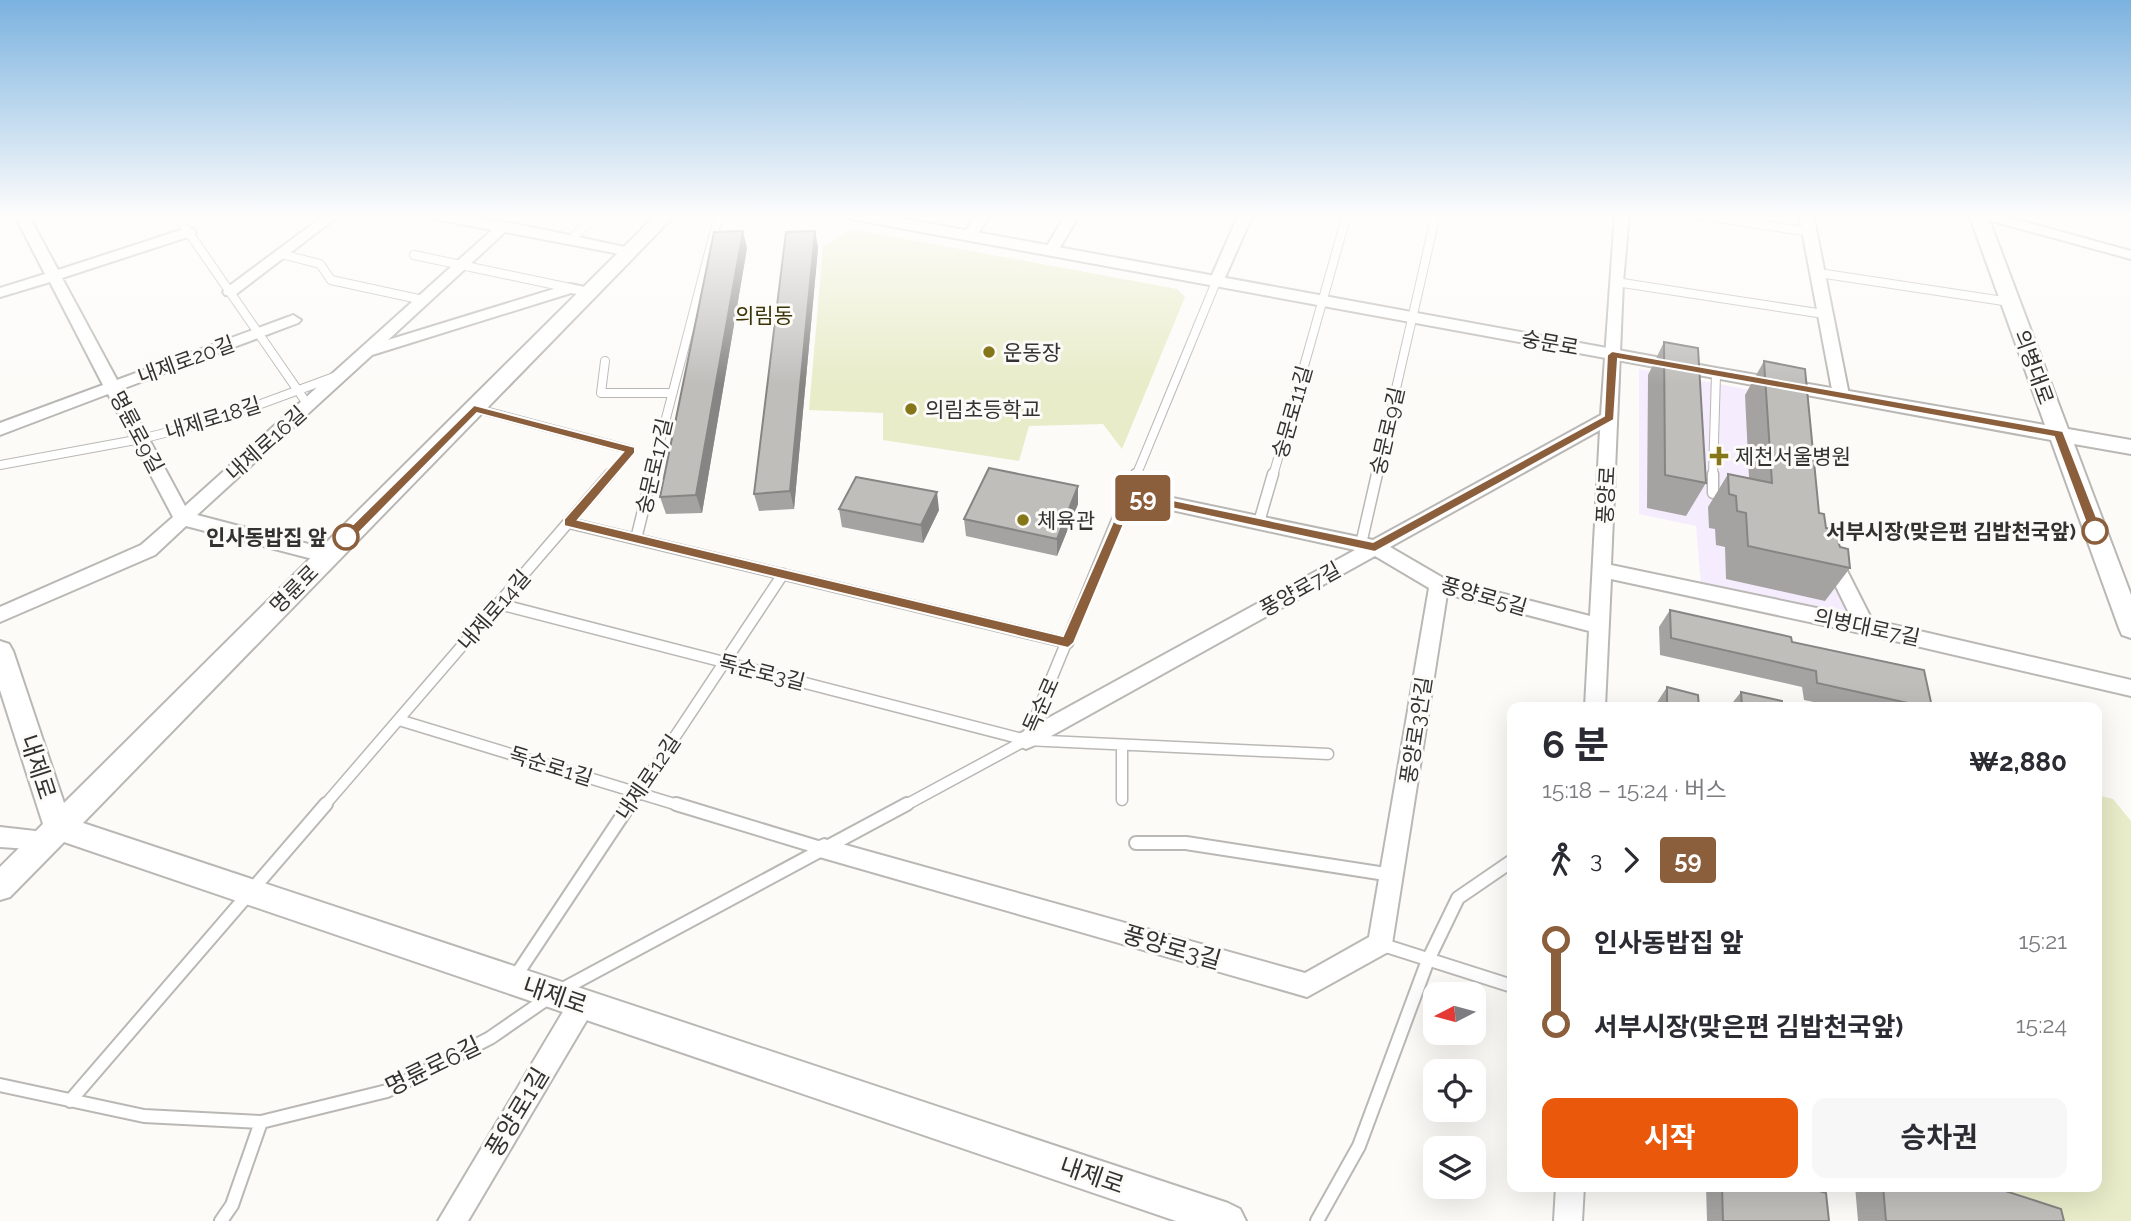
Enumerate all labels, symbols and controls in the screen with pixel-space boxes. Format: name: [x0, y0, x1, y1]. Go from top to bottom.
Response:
district label: 의림동: [735, 303, 793, 328]
street label: 숭문로: [1519, 326, 1581, 360]
street label: 의병대로: [2009, 326, 2059, 408]
street label: 내제로20길: [134, 331, 238, 389]
place label: 운동장: [1003, 340, 1061, 365]
marker: 운동장: [981, 344, 997, 360]
street label: 숭문로11길: [1267, 363, 1317, 461]
street label: 숭문로9길: [1365, 385, 1409, 477]
street label: 명륜로9길: [105, 387, 169, 477]
street label: 내제로18길: [162, 392, 264, 444]
place label: 의림초등학교: [925, 397, 1041, 422]
street label: 내제로16길: [221, 401, 311, 485]
marker: 의림초등학교: [903, 401, 919, 417]
street label: 숭문로17길: [631, 416, 677, 516]
place label: 제천서울병원: [1735, 444, 1851, 469]
marker: 제천서울병원: [1709, 446, 1729, 466]
street label: 풍양로: [1592, 465, 1620, 525]
line badge: 59: [1112, 475, 1174, 521]
text: 59: [1129, 483, 1157, 512]
place label: 체육관: [1037, 508, 1095, 533]
marker: 체육관: [1015, 512, 1031, 528]
marker: 서부시장(맞은편 김밥천국앞): [2082, 518, 2108, 544]
place label: 서부시장(맞은편 김밥천국앞): [1826, 519, 2076, 544]
marker: 인사동밥집 앞: [333, 524, 359, 550]
place label: 인사동밥집 앞: [206, 525, 327, 550]
street label: 풍양로7길: [1255, 557, 1345, 621]
street label: 명륜로: [265, 560, 323, 618]
street label: 내제로14길: [453, 565, 535, 655]
street label: 풍양로5길: [1438, 572, 1530, 620]
street label: 의병대로7길: [1812, 604, 1922, 650]
street label: 독순로3길: [716, 649, 808, 695]
street label: 독순로: [1018, 673, 1064, 737]
street label: 풍양로3안길: [1395, 675, 1437, 785]
text: 6 분: [1542, 722, 1609, 767]
street label: 내제로12길: [610, 730, 686, 824]
street label: 내제로: [14, 731, 62, 803]
street label: 독순로1길: [506, 741, 596, 791]
text: ₩2,880: [1969, 747, 2067, 777]
text: 15:18 – 15:24 · 버스: [1542, 776, 1727, 803]
icon: walk: [1542, 841, 1580, 879]
icon: forward: [1612, 841, 1650, 879]
text: 59: [1674, 845, 1702, 874]
text: 3: [1590, 846, 1602, 873]
street label: 풍양로3길: [1119, 919, 1225, 975]
text: 15:21: [2018, 927, 2067, 954]
text: 인사동밥집 앞: [1594, 928, 1744, 958]
street label: 내제로: [519, 971, 591, 1019]
north arrow: [1423, 982, 1486, 1045]
map controls: [1423, 982, 1486, 1199]
text: 15:24: [2016, 1011, 2067, 1038]
text: 서부시장(맞은편 김밥천국앞): [1594, 1012, 1903, 1042]
street label: 명륜로6길: [380, 1030, 486, 1102]
button: locate: [1423, 1059, 1486, 1122]
street label: 풍양로1길: [479, 1062, 555, 1162]
button: 시작: [1542, 1098, 1798, 1178]
button: 승차권: [1812, 1098, 2067, 1178]
button: layers: [1423, 1136, 1486, 1199]
street label: 내제로: [1056, 1151, 1128, 1199]

